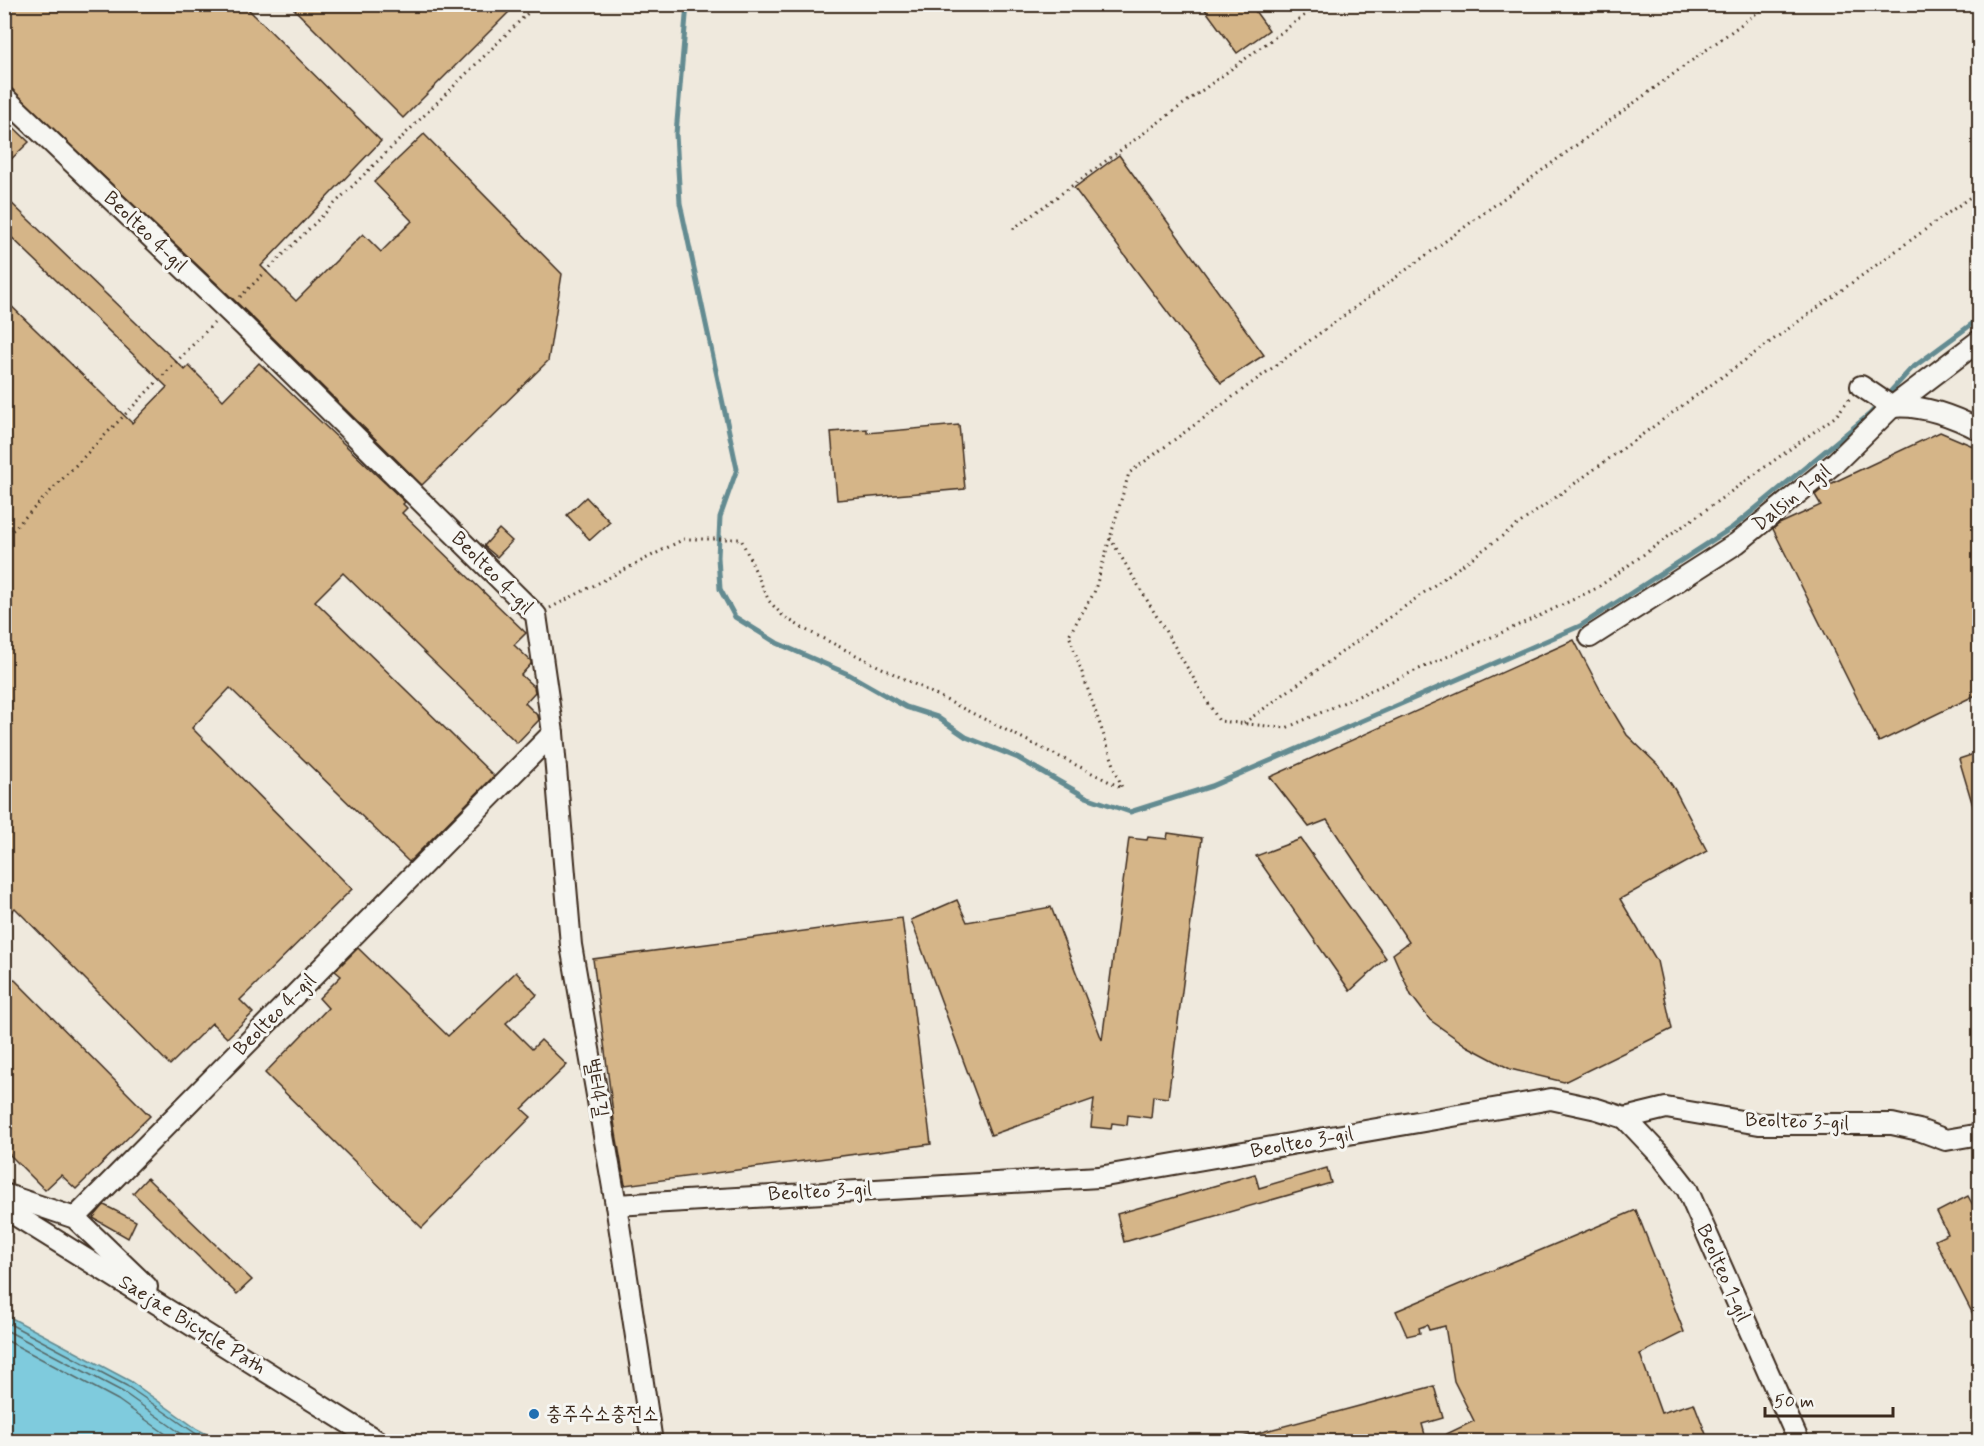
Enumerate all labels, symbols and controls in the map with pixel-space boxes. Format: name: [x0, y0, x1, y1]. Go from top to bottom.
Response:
street label: Beolteo 4-gil: [97, 185, 193, 279]
street label: Dalsin 1-gil: [1747, 458, 1837, 538]
street label: Beolteo 4-gil: [445, 526, 539, 620]
street label: Beolteo 4-gil: [228, 968, 322, 1062]
street label: 벌터4길: [578, 1056, 614, 1120]
street label: Beolteo 3-gil: [1745, 1107, 1850, 1137]
street label: Beolteo 3-gil: [1248, 1121, 1356, 1165]
street label: Beolteo 3-gil: [767, 1176, 873, 1208]
street label: Beolteo 1-gil: [1690, 1220, 1757, 1326]
street label: Saejae Bicycle Path: [113, 1269, 271, 1381]
scale bar: [1765, 1380, 1892, 1418]
text: 50 m: [1774, 1390, 1814, 1414]
place label: 충주수소충전소: [546, 1401, 659, 1428]
marker: 충주수소충전소: [527, 1407, 541, 1421]

